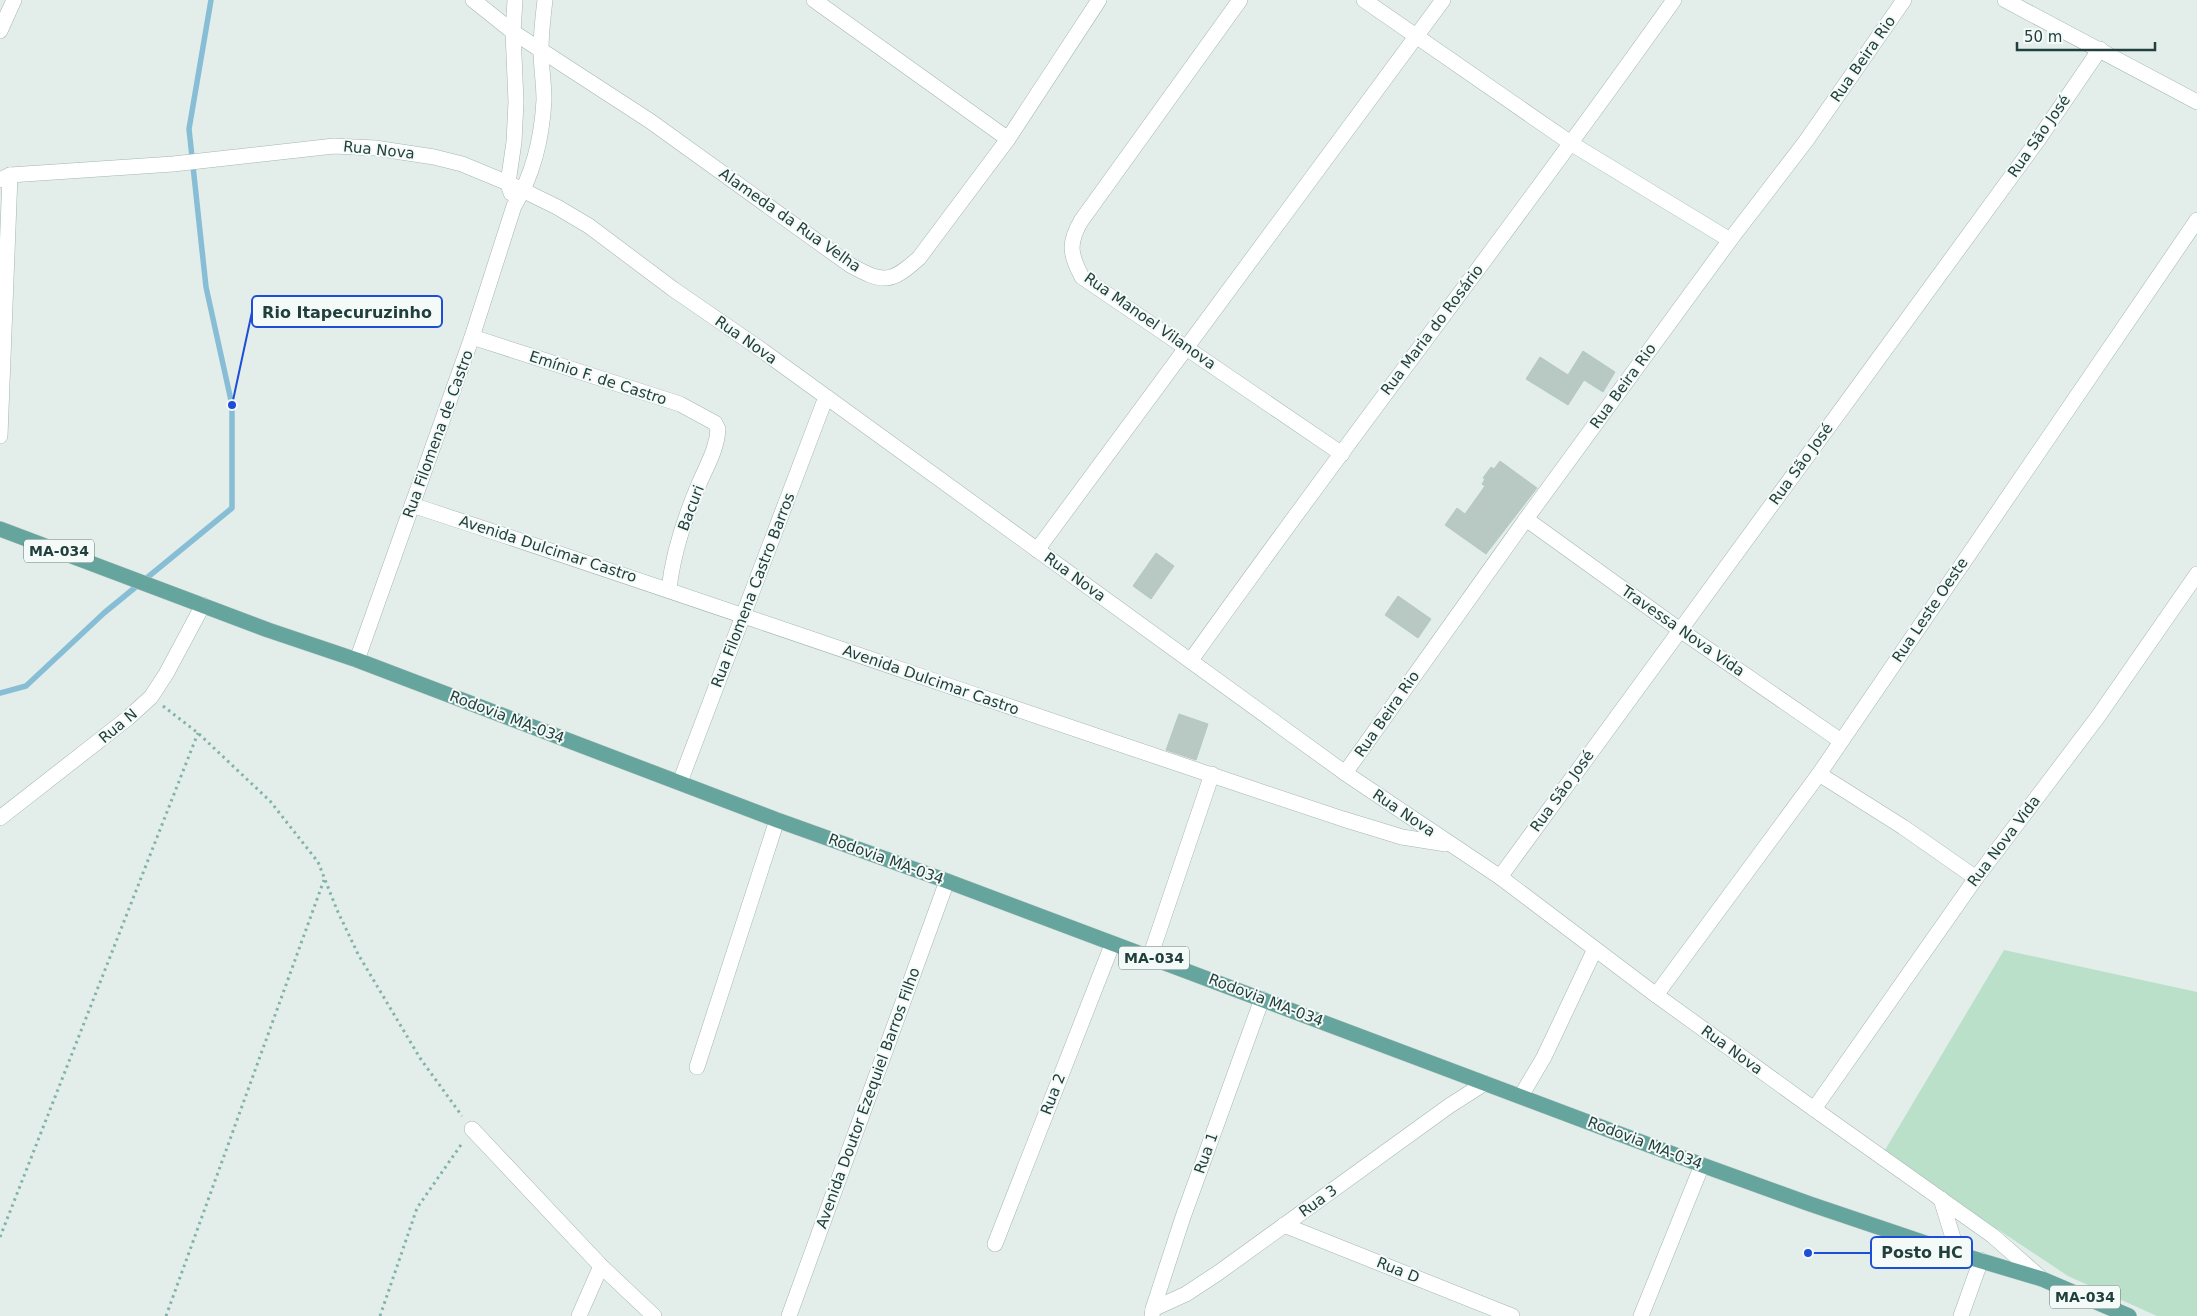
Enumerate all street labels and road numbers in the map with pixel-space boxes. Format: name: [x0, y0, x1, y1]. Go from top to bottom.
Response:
street label: Rua Beira Rio: [1827, 13, 1899, 105]
street label: Rua São José: [2004, 91, 2074, 181]
street label: Rua Nova: [342, 137, 416, 163]
street label: Alameda da Rua Velha: [716, 164, 864, 276]
street label: Rua Maria do Rosário: [1377, 261, 1487, 399]
street label: Rua Manoel Vilanova: [1081, 269, 1219, 373]
street label: Rua Nova: [711, 312, 781, 368]
street label: Rua Beira Rio: [1586, 340, 1660, 432]
street label: Emínio F. de Castro: [527, 347, 669, 409]
street label: Rua Filomena de Castro: [399, 348, 477, 520]
street label: Rua São José: [1765, 420, 1837, 508]
street label: Bacuri: [674, 483, 708, 533]
street label: Rua Filomena Castro Barros: [708, 490, 799, 690]
street label: Avenida Dulcimar Castro: [457, 512, 639, 586]
road number: MA-034: [24, 540, 94, 562]
street label: Rua Nova: [1041, 549, 1109, 605]
street label: Rua Leste Oeste: [1888, 554, 1972, 666]
street label: Travessa Nova Vida: [1617, 581, 1748, 680]
street label: Avenida Dulcimar Castro: [840, 641, 1022, 719]
street label: Rua Beira Rio: [1351, 668, 1423, 760]
street label: Rodovia MA-034: [447, 687, 567, 747]
street label: Rua N: [95, 705, 141, 747]
street label: Rua São José: [1526, 747, 1598, 835]
street label: Rua Nova: [1369, 785, 1439, 841]
street label: Rua Nova Vida: [1964, 792, 2044, 890]
street label: Rodovia MA-034: [826, 830, 946, 888]
road number: MA-034: [1119, 946, 1189, 970]
street label: Avenida Doutor Ezequiel Barros Filho: [812, 965, 924, 1231]
street label: Rodovia MA-034: [1206, 970, 1326, 1030]
street label: Rua Nova: [1698, 1022, 1766, 1078]
street label: Rua 2: [1037, 1071, 1069, 1117]
street label: Rodovia MA-034: [1585, 1113, 1705, 1173]
street label: Rua 1: [1190, 1130, 1222, 1176]
street label: Rua 3: [1295, 1181, 1341, 1221]
street label: Rua D: [1374, 1253, 1422, 1287]
road number: MA-034: [2050, 1285, 2120, 1308]

